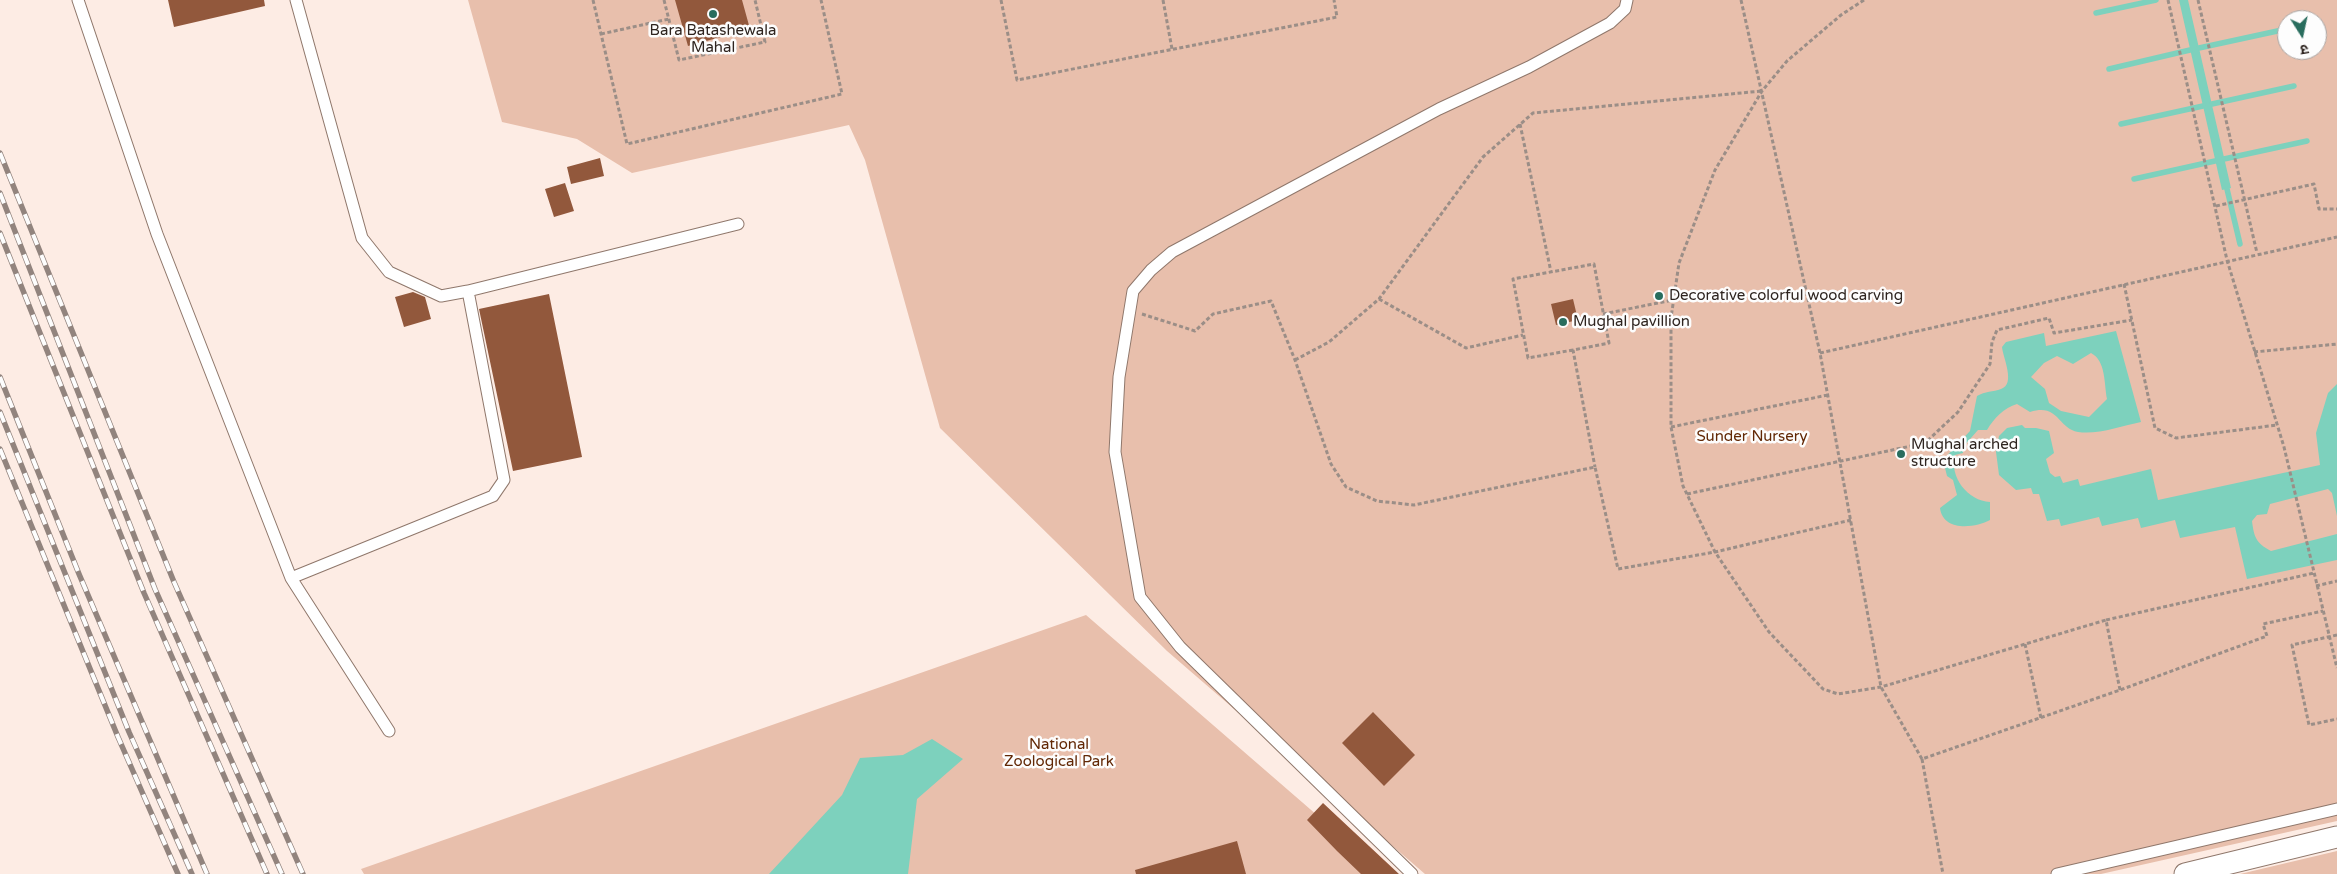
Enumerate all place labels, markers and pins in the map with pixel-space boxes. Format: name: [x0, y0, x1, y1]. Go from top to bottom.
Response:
marker: Bara Batashewala Mahal: [707, 8, 719, 20]
place label: Bara Batashewala Mahal: [650, 22, 776, 57]
place label: Decorative colorful wood carving: [1669, 287, 1903, 305]
marker: Decorative colorful wood carving: [1653, 290, 1665, 302]
place label: Mughal pavillion: [1573, 313, 1690, 331]
marker: Mughal pavillion: [1557, 316, 1569, 328]
place label: Mughal arched structure: [1911, 436, 2018, 471]
marker: Mughal arched structure: [1895, 448, 1907, 460]

